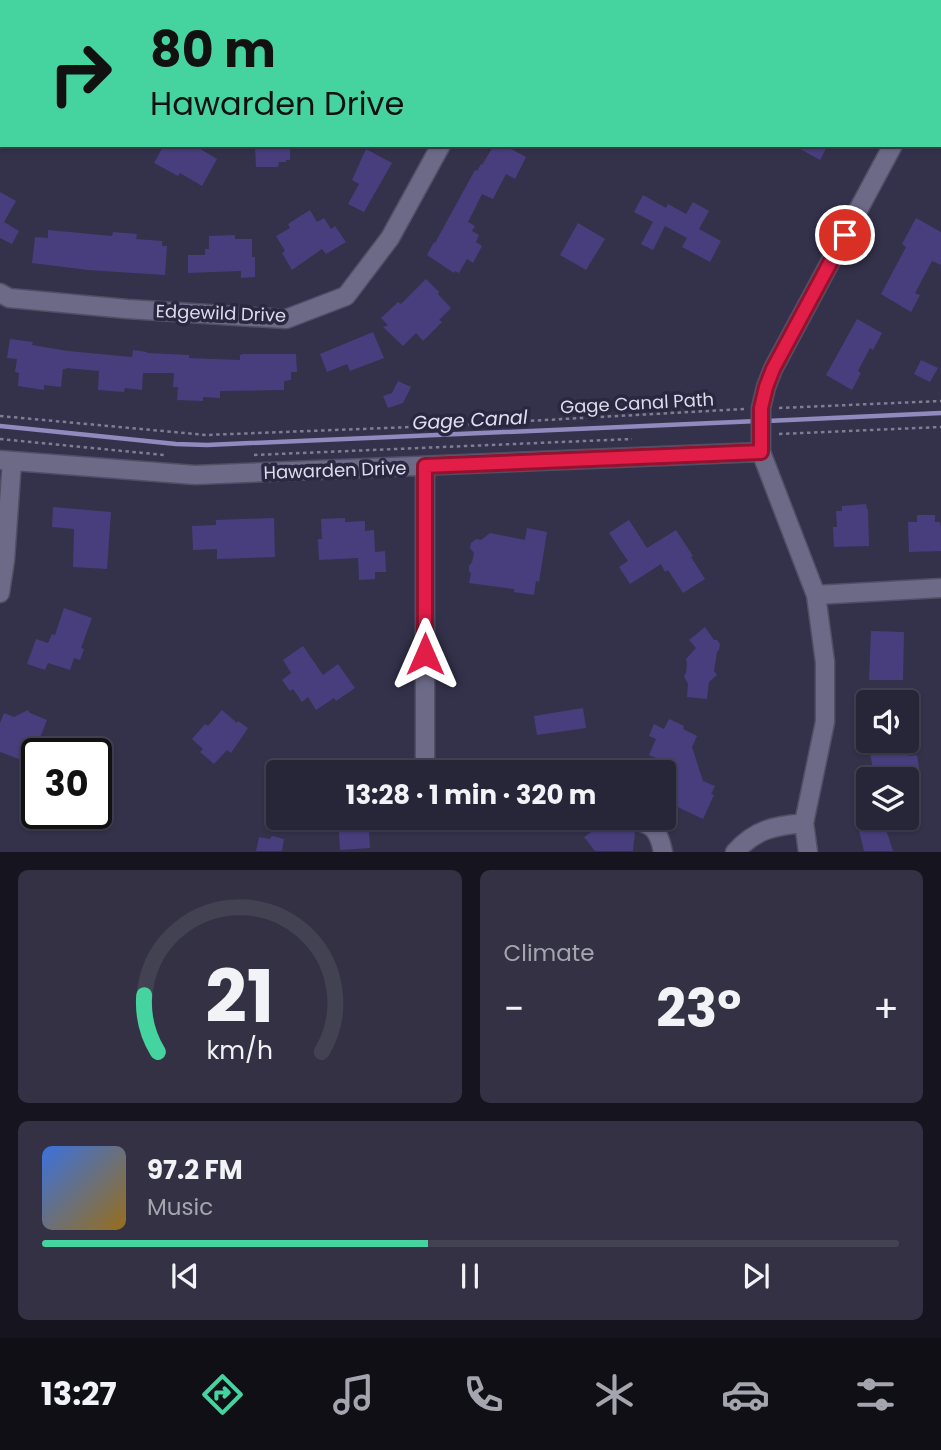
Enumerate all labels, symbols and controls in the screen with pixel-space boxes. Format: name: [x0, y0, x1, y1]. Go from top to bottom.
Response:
text: 80 m: [150, 16, 276, 84]
icon: right: [35, 28, 126, 119]
text: Hawarden Drive: [150, 81, 404, 126]
pin: [815, 205, 875, 265]
icon: arrive: [826, 216, 864, 254]
street label: Edgewild Drive: [155, 298, 287, 328]
street label: Gage Canal Path: [559, 386, 715, 420]
water label: Gage Canal: [412, 403, 529, 436]
street label: Hawarden Drive: [263, 455, 407, 485]
position arrow: [388, 617, 462, 691]
map controls: [856, 690, 919, 830]
button: sound: [856, 690, 919, 753]
speed limit sign: 30: [21, 738, 112, 829]
button: layers: [856, 767, 919, 830]
text: 13:28 · 1 min · 320 m: [346, 777, 596, 813]
text: Climate: [504, 937, 594, 969]
text: 21: [205, 947, 274, 1048]
text: 23°: [656, 972, 741, 1045]
text: −: [504, 982, 524, 1035]
text: +: [873, 982, 899, 1035]
text: km/h: [206, 1033, 273, 1068]
text: 97.2 FM: [147, 1152, 243, 1188]
text: Music: [147, 1191, 213, 1223]
icon: previous: [166, 1257, 204, 1295]
icon: pause: [451, 1257, 489, 1295]
icon: next: [737, 1257, 775, 1295]
icon: directions: [198, 1370, 247, 1419]
icon: music: [329, 1370, 378, 1419]
icon: phone: [459, 1370, 508, 1419]
icon: climate: [590, 1370, 639, 1419]
icon: car: [721, 1370, 770, 1419]
icon: filters: [851, 1370, 900, 1419]
text: 13:27: [41, 1371, 117, 1416]

